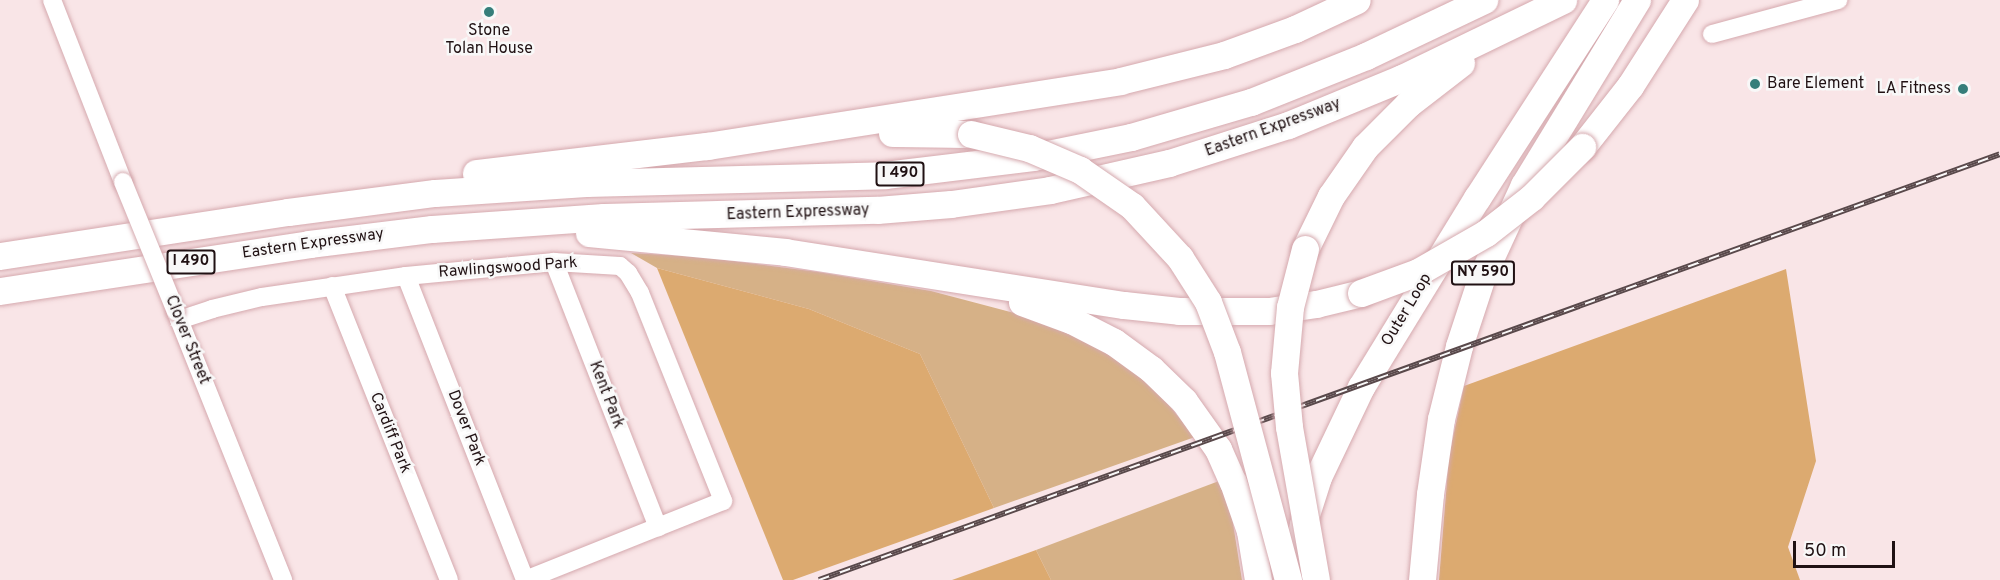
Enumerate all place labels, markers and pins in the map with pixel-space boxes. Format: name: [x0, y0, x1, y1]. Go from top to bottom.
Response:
marker: Stone Tolan House: [482, 5, 496, 19]
place label: Stone Tolan House: [445, 21, 533, 59]
place label: Bare Element: [1767, 74, 1864, 94]
marker: Bare Element: [1748, 77, 1762, 91]
place label: LA Fitness: [1876, 79, 1951, 99]
marker: LA Fitness: [1956, 82, 1970, 96]

